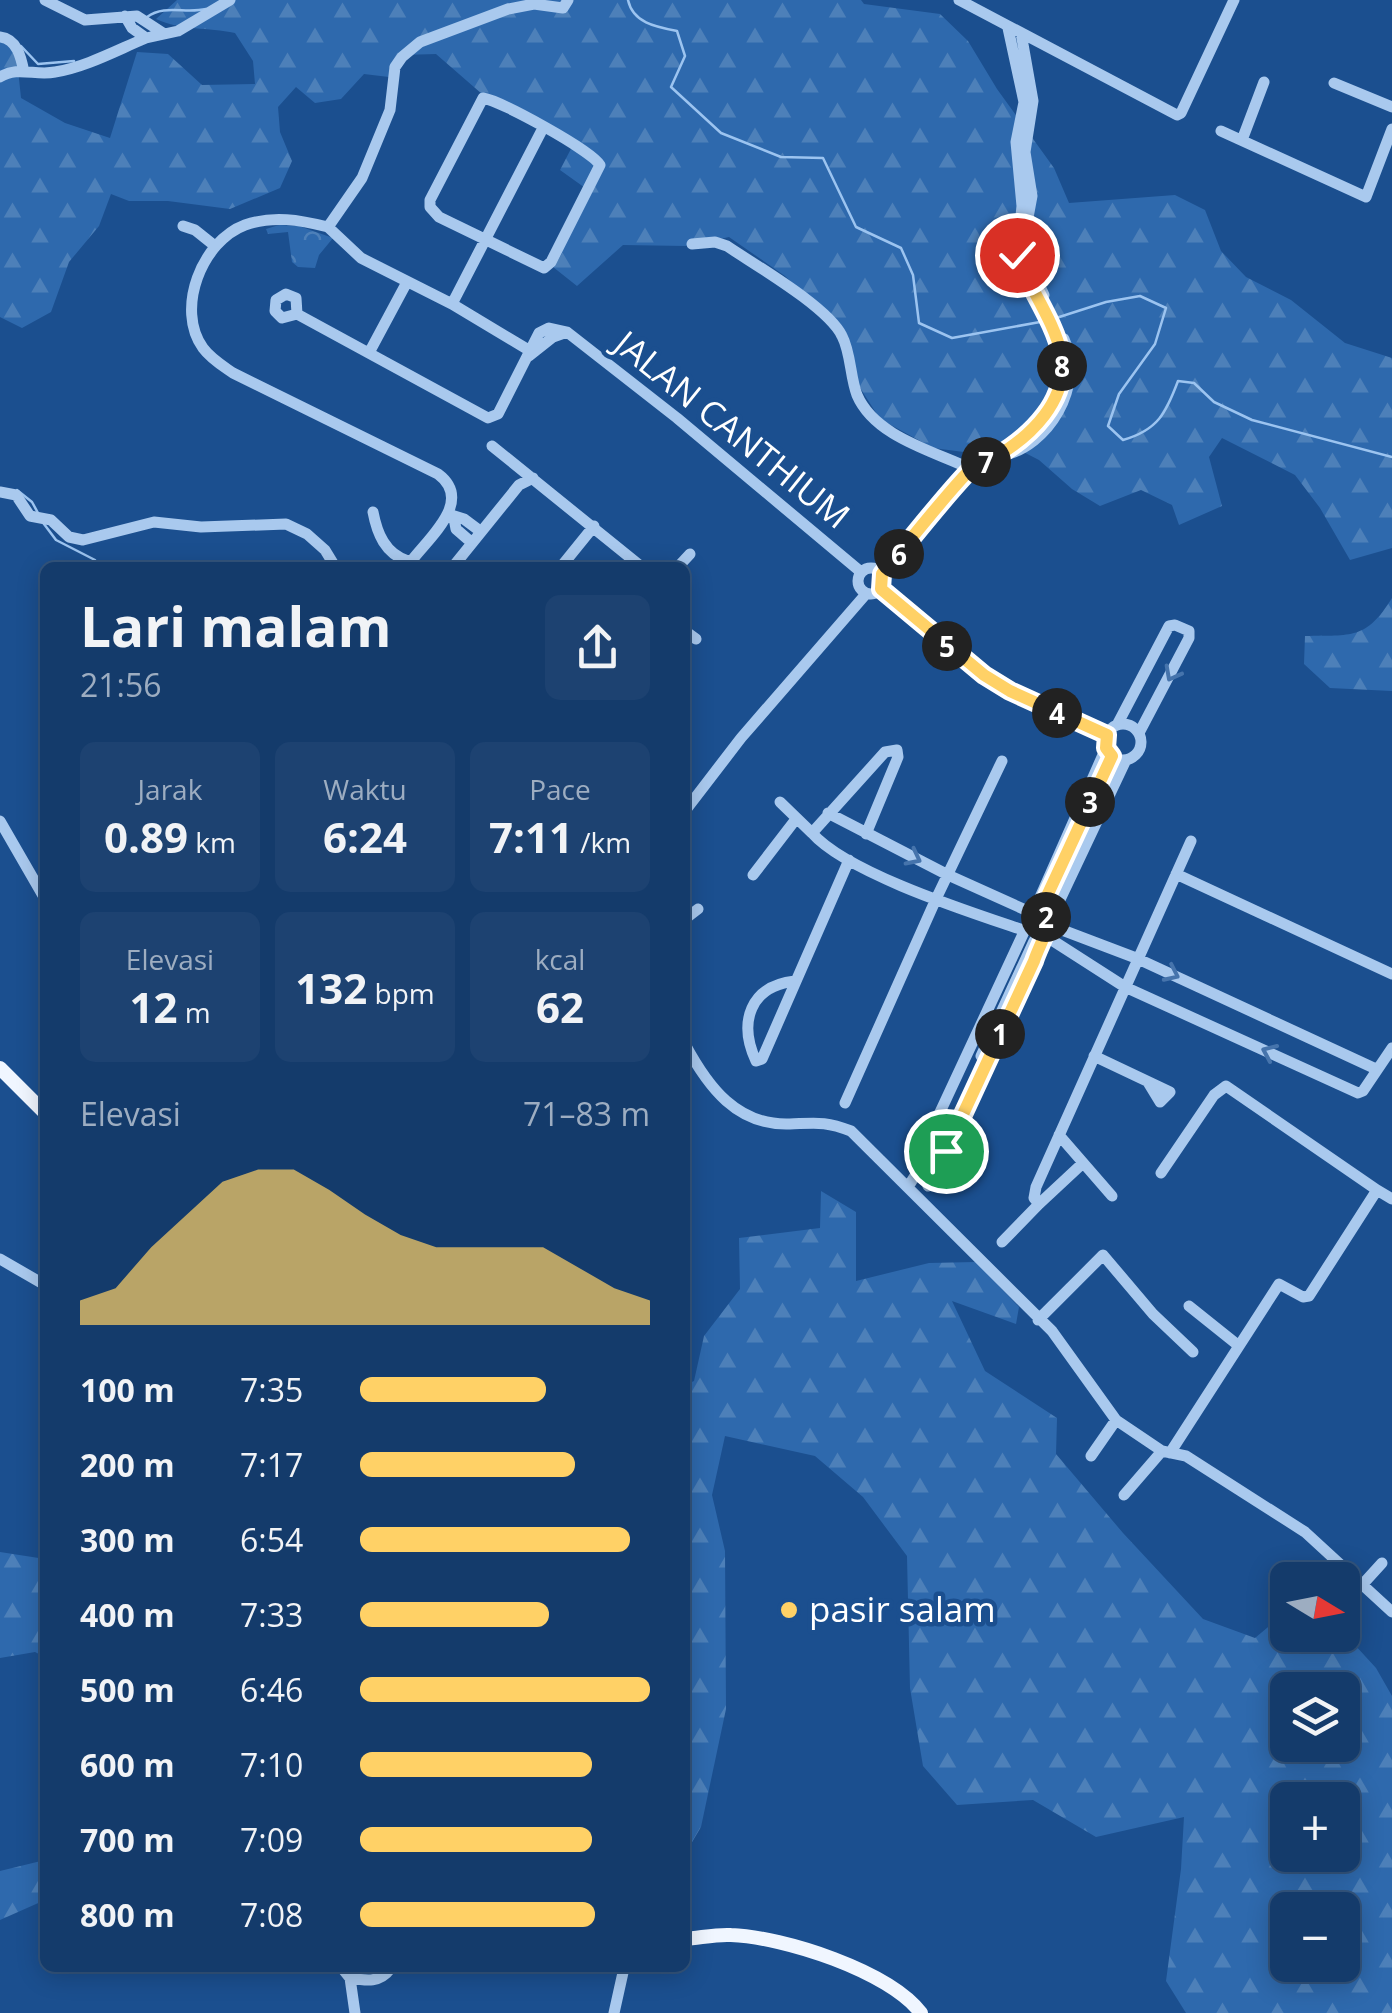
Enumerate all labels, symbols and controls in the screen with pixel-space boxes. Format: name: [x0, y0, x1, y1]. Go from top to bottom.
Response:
pin: [975, 213, 1060, 298]
icon: check: [990, 228, 1045, 283]
street label: JALAN CANTHIUM: [603, 318, 860, 538]
pin: 8: [1037, 341, 1087, 391]
text: 8: [1054, 347, 1070, 385]
pin: 7: [961, 437, 1011, 487]
text: 7: [978, 443, 994, 481]
pin: 6: [874, 529, 924, 579]
text: 6: [891, 535, 907, 573]
text: Lari malam: [80, 588, 392, 663]
button: share: [545, 595, 650, 700]
pin: 5: [922, 621, 972, 671]
text: 5: [939, 627, 955, 665]
text: 21:56: [80, 663, 162, 706]
one-way arrow: [1165, 663, 1184, 681]
pin: 4: [1032, 688, 1082, 738]
text: 4: [1049, 694, 1065, 732]
text: Jarak: [138, 770, 202, 808]
text: Waktu: [323, 770, 407, 808]
text: Pace: [529, 770, 591, 808]
pin: 3: [1065, 777, 1115, 827]
text: 3: [1082, 783, 1098, 821]
text: 0.89: [104, 808, 188, 865]
text: 6:24: [323, 808, 407, 865]
text: 7:11: [489, 808, 573, 865]
text: km: [188, 823, 236, 861]
text: /km: [573, 823, 631, 861]
one-way arrow: [904, 846, 922, 865]
pin: 2: [1021, 892, 1071, 942]
text: 2: [1038, 898, 1054, 936]
text: Elevasi: [126, 940, 214, 978]
text: kcal: [535, 940, 585, 978]
text: 132: [295, 959, 367, 1016]
one-way arrow: [1161, 962, 1179, 982]
text: bpm: [367, 974, 435, 1012]
text: 12: [129, 978, 177, 1035]
text: 62: [536, 978, 584, 1035]
text: m: [177, 993, 211, 1031]
pin: 1: [975, 1009, 1025, 1059]
text: 1: [992, 1015, 1008, 1053]
one-way arrow: [1261, 1045, 1279, 1065]
text: Elevasi: [80, 1092, 181, 1135]
text: 71–83 m: [523, 1092, 650, 1135]
pin: [904, 1109, 989, 1194]
icon: arrive: [919, 1124, 974, 1179]
text: 100 m: [80, 1368, 175, 1411]
text: 7:35: [240, 1368, 303, 1411]
text: 200 m: [80, 1443, 175, 1486]
text: 7:17: [240, 1443, 303, 1486]
text: 300 m: [80, 1518, 175, 1561]
text: 6:54: [240, 1518, 303, 1561]
north arrow: [1270, 1562, 1360, 1652]
map controls: [1270, 1562, 1360, 1982]
place label: pasir salam: [809, 1585, 996, 1632]
text: 400 m: [80, 1593, 175, 1636]
text: 7:33: [240, 1593, 303, 1636]
marker: pasir salam: [778, 1599, 800, 1621]
text: 500 m: [80, 1668, 175, 1711]
text: 6:46: [240, 1668, 303, 1711]
button: layers: [1270, 1672, 1360, 1762]
text: 600 m: [80, 1743, 175, 1786]
text: 7:10: [240, 1743, 303, 1786]
button: +: [1270, 1782, 1360, 1872]
text: 700 m: [80, 1818, 175, 1861]
text: 7:09: [240, 1818, 303, 1861]
button: −: [1270, 1892, 1360, 1982]
text: 800 m: [80, 1893, 175, 1936]
text: 7:08: [240, 1893, 303, 1936]

